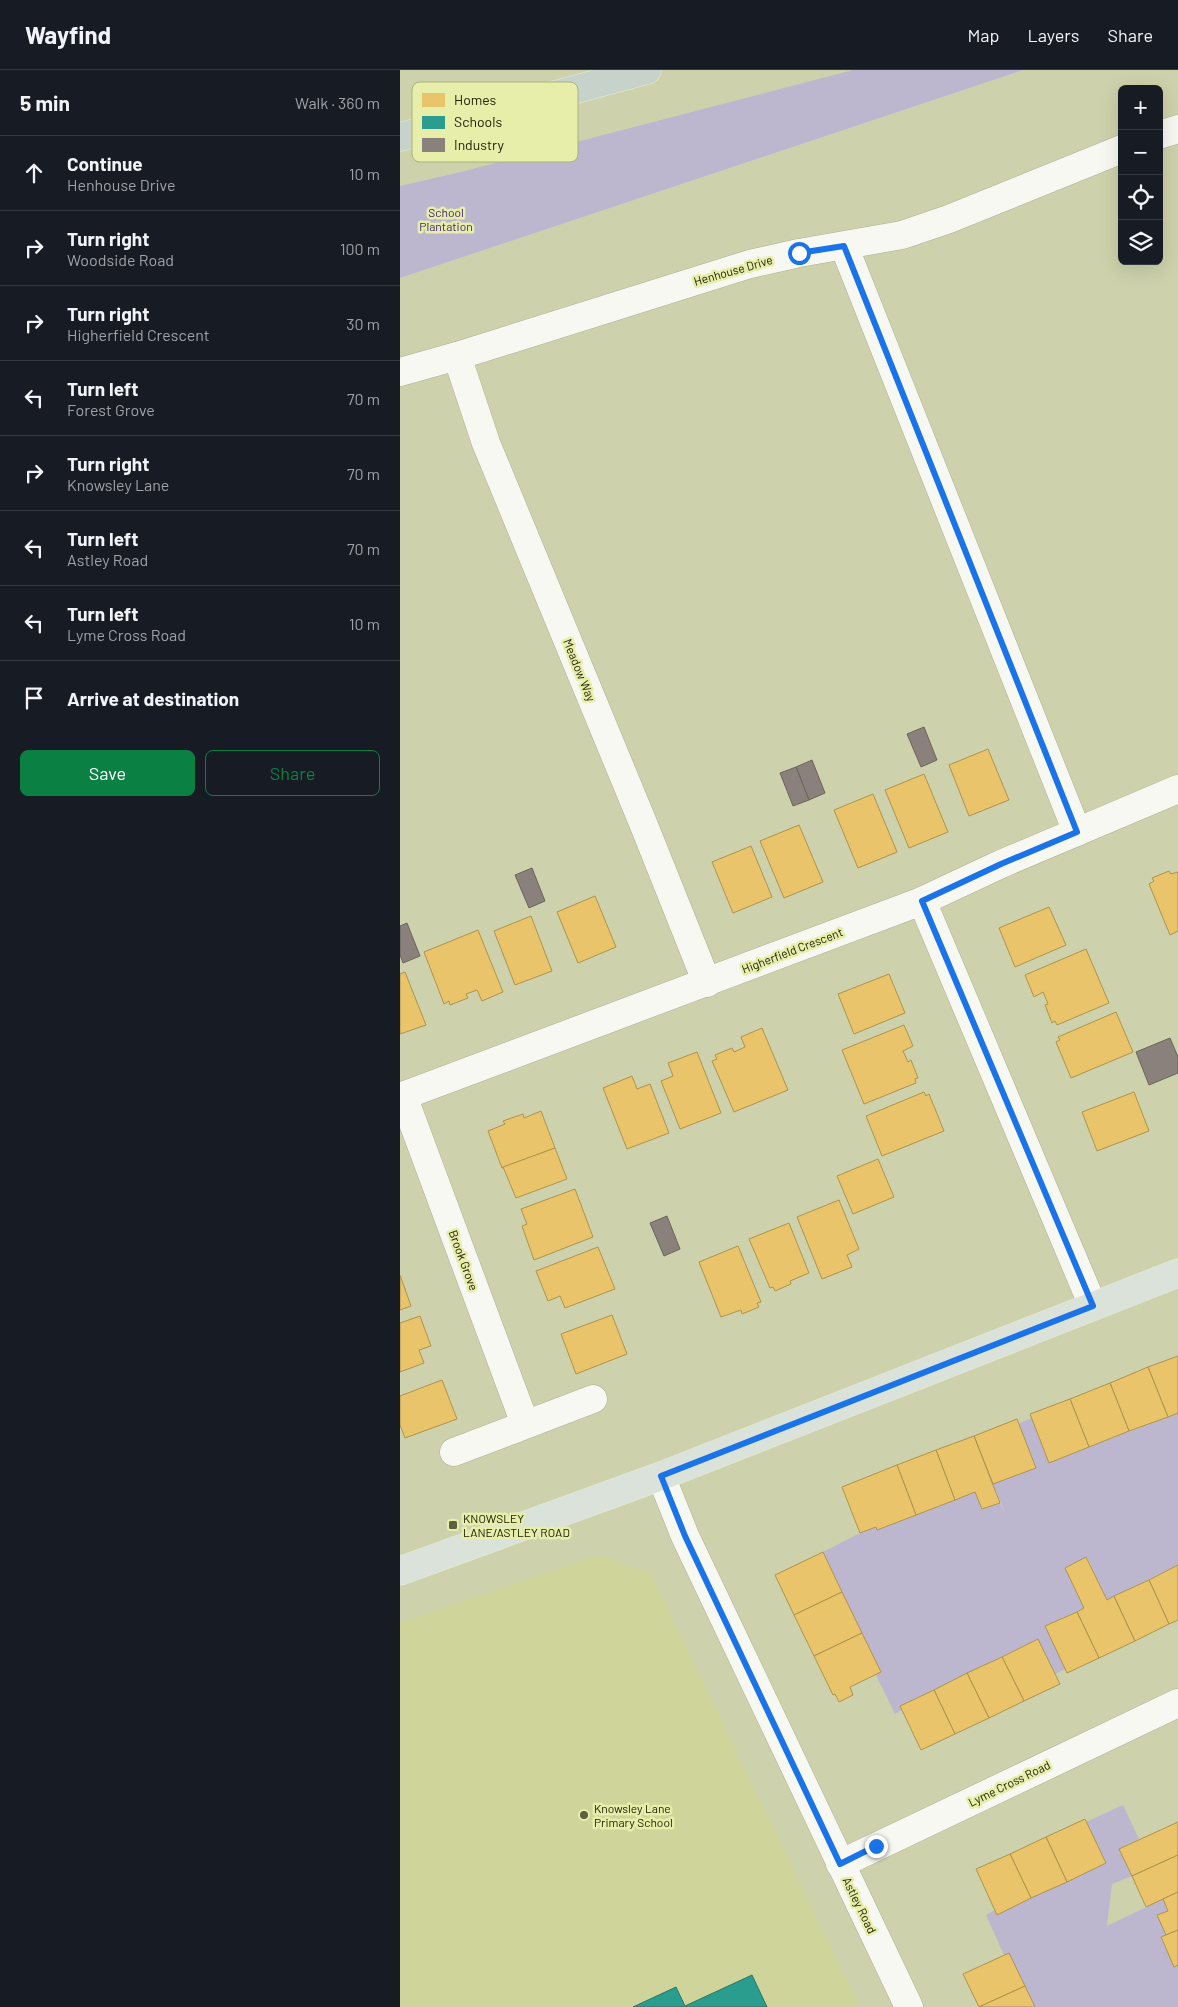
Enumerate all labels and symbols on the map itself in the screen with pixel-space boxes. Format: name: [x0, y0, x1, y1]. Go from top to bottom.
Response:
legend: [412, 82, 578, 162]
text: Homes: [454, 91, 497, 108]
text: Schools: [454, 113, 502, 130]
text: Industry: [454, 136, 505, 153]
park label: School Plantation: [419, 205, 473, 233]
route start: [788, 242, 811, 265]
street label: Henhouse Drive: [692, 252, 774, 288]
street label: Meadow Way: [561, 637, 599, 704]
street label: Higherfield Crescent: [740, 924, 844, 976]
street label: Brook Grove: [447, 1228, 481, 1292]
place label: KNOWSLEY LANE/ASTLEY ROAD: [463, 1511, 570, 1539]
marker: KNOWSLEY LANE/ASTLEY ROAD: [447, 1519, 459, 1531]
street label: Lyme Cross Road: [966, 1757, 1052, 1809]
place label: Knowsley Lane Primary School: [594, 1801, 673, 1829]
marker: Knowsley Lane Primary School: [578, 1809, 590, 1821]
route end: [865, 1835, 888, 1858]
street label: Astley Road: [840, 1875, 880, 1935]

